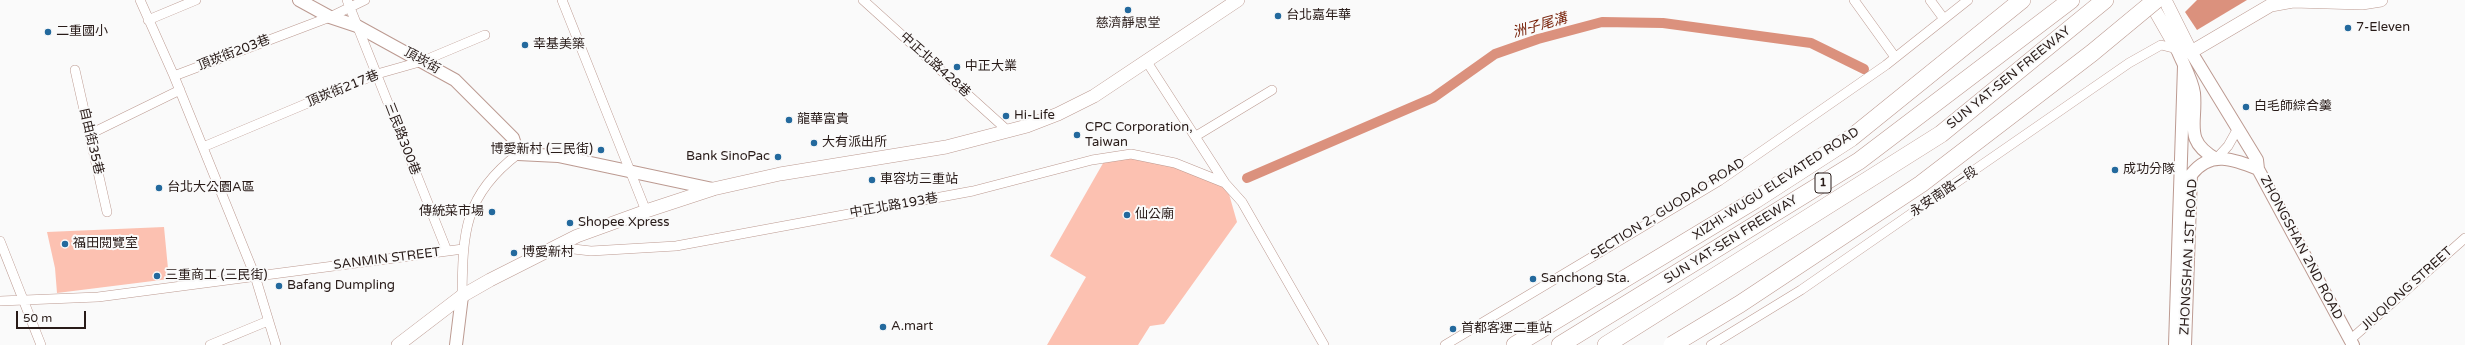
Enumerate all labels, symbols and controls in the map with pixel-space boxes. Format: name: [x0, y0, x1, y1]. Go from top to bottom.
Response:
marker: 慈濟靜思堂: [1123, 5, 1133, 15]
place label: 台北嘉年華: [1286, 8, 1351, 24]
water label: 洲子尾溝: [1511, 10, 1569, 42]
marker: 台北嘉年華: [1273, 11, 1283, 21]
place label: 慈濟靜思堂: [1096, 16, 1160, 32]
place label: 7-Eleven: [2356, 20, 2410, 36]
street label: SUN YAT-SEN FREEWAY: [1944, 23, 2074, 133]
marker: 7-Eleven: [2343, 23, 2353, 33]
place label: 二重國小: [56, 24, 108, 40]
marker: 二重國小: [43, 27, 53, 37]
street label: 中正北路428巷: [897, 29, 973, 101]
street label: 頂崁街203巷: [195, 32, 273, 74]
place label: 幸基美築: [533, 37, 585, 53]
marker: 幸基美築: [520, 40, 530, 50]
street label: 頂崁街: [401, 45, 443, 77]
place label: 中正大業: [965, 59, 1017, 75]
marker: 中正大業: [952, 62, 962, 72]
street label: 頂崁街217巷: [305, 67, 381, 111]
place label: 白毛師綜合羹: [2254, 99, 2332, 115]
street label: 三民路300巷: [381, 100, 423, 178]
marker: 白毛師綜合羹: [2241, 102, 2251, 112]
street label: 自由街35巷: [76, 106, 106, 176]
place label: Hi-Life: [1014, 108, 1055, 124]
marker: Hi-Life: [1001, 111, 1011, 121]
place label: 龍華富貴: [797, 112, 849, 128]
marker: 龍華富貴: [784, 115, 794, 125]
place label: CPC Corporation, Taiwan: [1085, 120, 1193, 151]
street label: XIZHI-WUGU ELEVATED ROAD: [1690, 124, 1862, 244]
marker: CPC Corporation, Taiwan: [1072, 130, 1082, 140]
place label: 大有派出所: [822, 135, 887, 151]
marker: 大有派出所: [809, 138, 819, 148]
place label: 博愛新村 (三民街): [491, 142, 593, 158]
marker: 博愛新村 (三民街): [596, 145, 606, 155]
place label: Bank SinoPac: [686, 149, 770, 165]
marker: Bank SinoPac: [773, 152, 783, 162]
street label: SECTION 2, GUODAO ROAD: [1588, 155, 1748, 263]
place label: 成功分隊: [2123, 162, 2175, 178]
street label: 永安南路一段: [1907, 164, 1981, 220]
marker: 成功分隊: [2110, 165, 2120, 175]
place label: 車容坊三重站: [880, 172, 958, 188]
road number: 1: [1815, 173, 1831, 193]
street label: ZHONGSHAN 2ND ROAD: [2256, 173, 2346, 323]
marker: 車容坊三重站: [867, 175, 877, 185]
street label: ZHONGSHAN 1ST ROAD: [2177, 179, 2201, 335]
place label: 台北大公園A區: [167, 180, 255, 196]
marker: 台北大公園A區: [154, 183, 164, 193]
street label: 中正北路193巷: [849, 191, 939, 221]
street label: SUN YAT-SEN FREEWAY: [1661, 192, 1801, 288]
place label: 傳統菜市場: [419, 204, 484, 220]
marker: 傳統菜市場: [487, 207, 497, 217]
place label: 仙公廟: [1135, 207, 1174, 223]
marker: 仙公廟: [1122, 210, 1132, 220]
place label: Shopee Xpress: [578, 215, 669, 231]
marker: Shopee Xpress: [565, 218, 575, 228]
place label: 福田閱覽室: [73, 236, 138, 252]
marker: 福田閱覽室: [60, 239, 70, 249]
street label: JIUQIONG STREET: [2358, 244, 2456, 334]
street label: SANMIN STREET: [333, 245, 441, 273]
place label: 博愛新村: [522, 245, 574, 261]
marker: 博愛新村: [509, 248, 519, 258]
place label: 三重商工 (三民街): [165, 268, 267, 284]
marker: 三重商工 (三民街): [152, 271, 162, 281]
place label: Sanchong Sta.: [1541, 271, 1630, 287]
marker: Sanchong Sta.: [1528, 274, 1538, 284]
place label: Bafang Dumpling: [287, 278, 395, 294]
marker: Bafang Dumpling: [274, 281, 284, 291]
scale bar: [18, 303, 88, 329]
text: 50 m: [23, 311, 52, 325]
place label: A.mart: [891, 319, 933, 335]
place label: 首都客運二重站: [1461, 321, 1552, 337]
marker: A.mart: [878, 322, 888, 332]
marker: 首都客運二重站: [1448, 324, 1458, 334]

